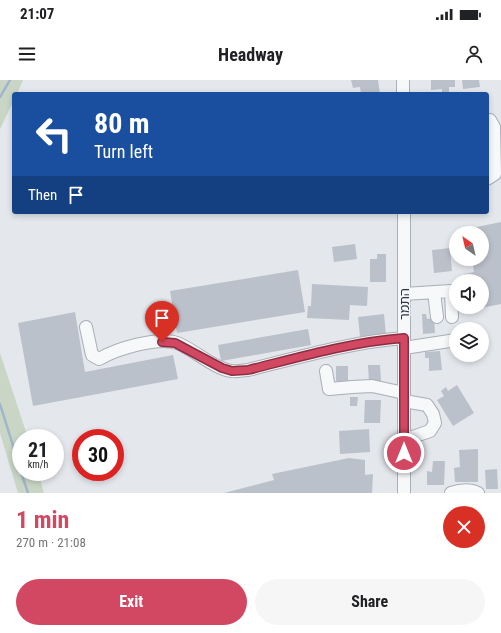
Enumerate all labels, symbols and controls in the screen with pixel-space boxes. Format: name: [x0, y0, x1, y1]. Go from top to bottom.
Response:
text: 21:07: [20, 5, 54, 23]
icon: menu: [16, 43, 38, 65]
icon: person: [463, 43, 485, 65]
text: Headway: [218, 44, 283, 65]
text: 80 m: [94, 107, 150, 140]
icon: left: [28, 108, 80, 160]
text: Turn left: [94, 141, 153, 162]
icon: arrive: [65, 184, 87, 206]
text: Then: [28, 186, 57, 204]
north arrow: [449, 226, 489, 266]
map controls: [449, 226, 489, 362]
button: sound: [449, 274, 489, 314]
street label: התמר: [397, 288, 412, 320]
pin: [145, 301, 179, 342]
icon: arrive: [151, 307, 173, 329]
button: layers: [449, 322, 489, 362]
speed limit sign: 30: [72, 429, 124, 481]
position arrow: [383, 432, 425, 474]
text: 21: [28, 438, 48, 462]
text: km/h: [28, 459, 48, 470]
text: 1 min: [16, 506, 69, 534]
button: close: [443, 506, 485, 548]
text: 270 m · 21:08: [16, 535, 86, 550]
button: Exit: [16, 579, 247, 625]
button: Share: [255, 579, 485, 625]

